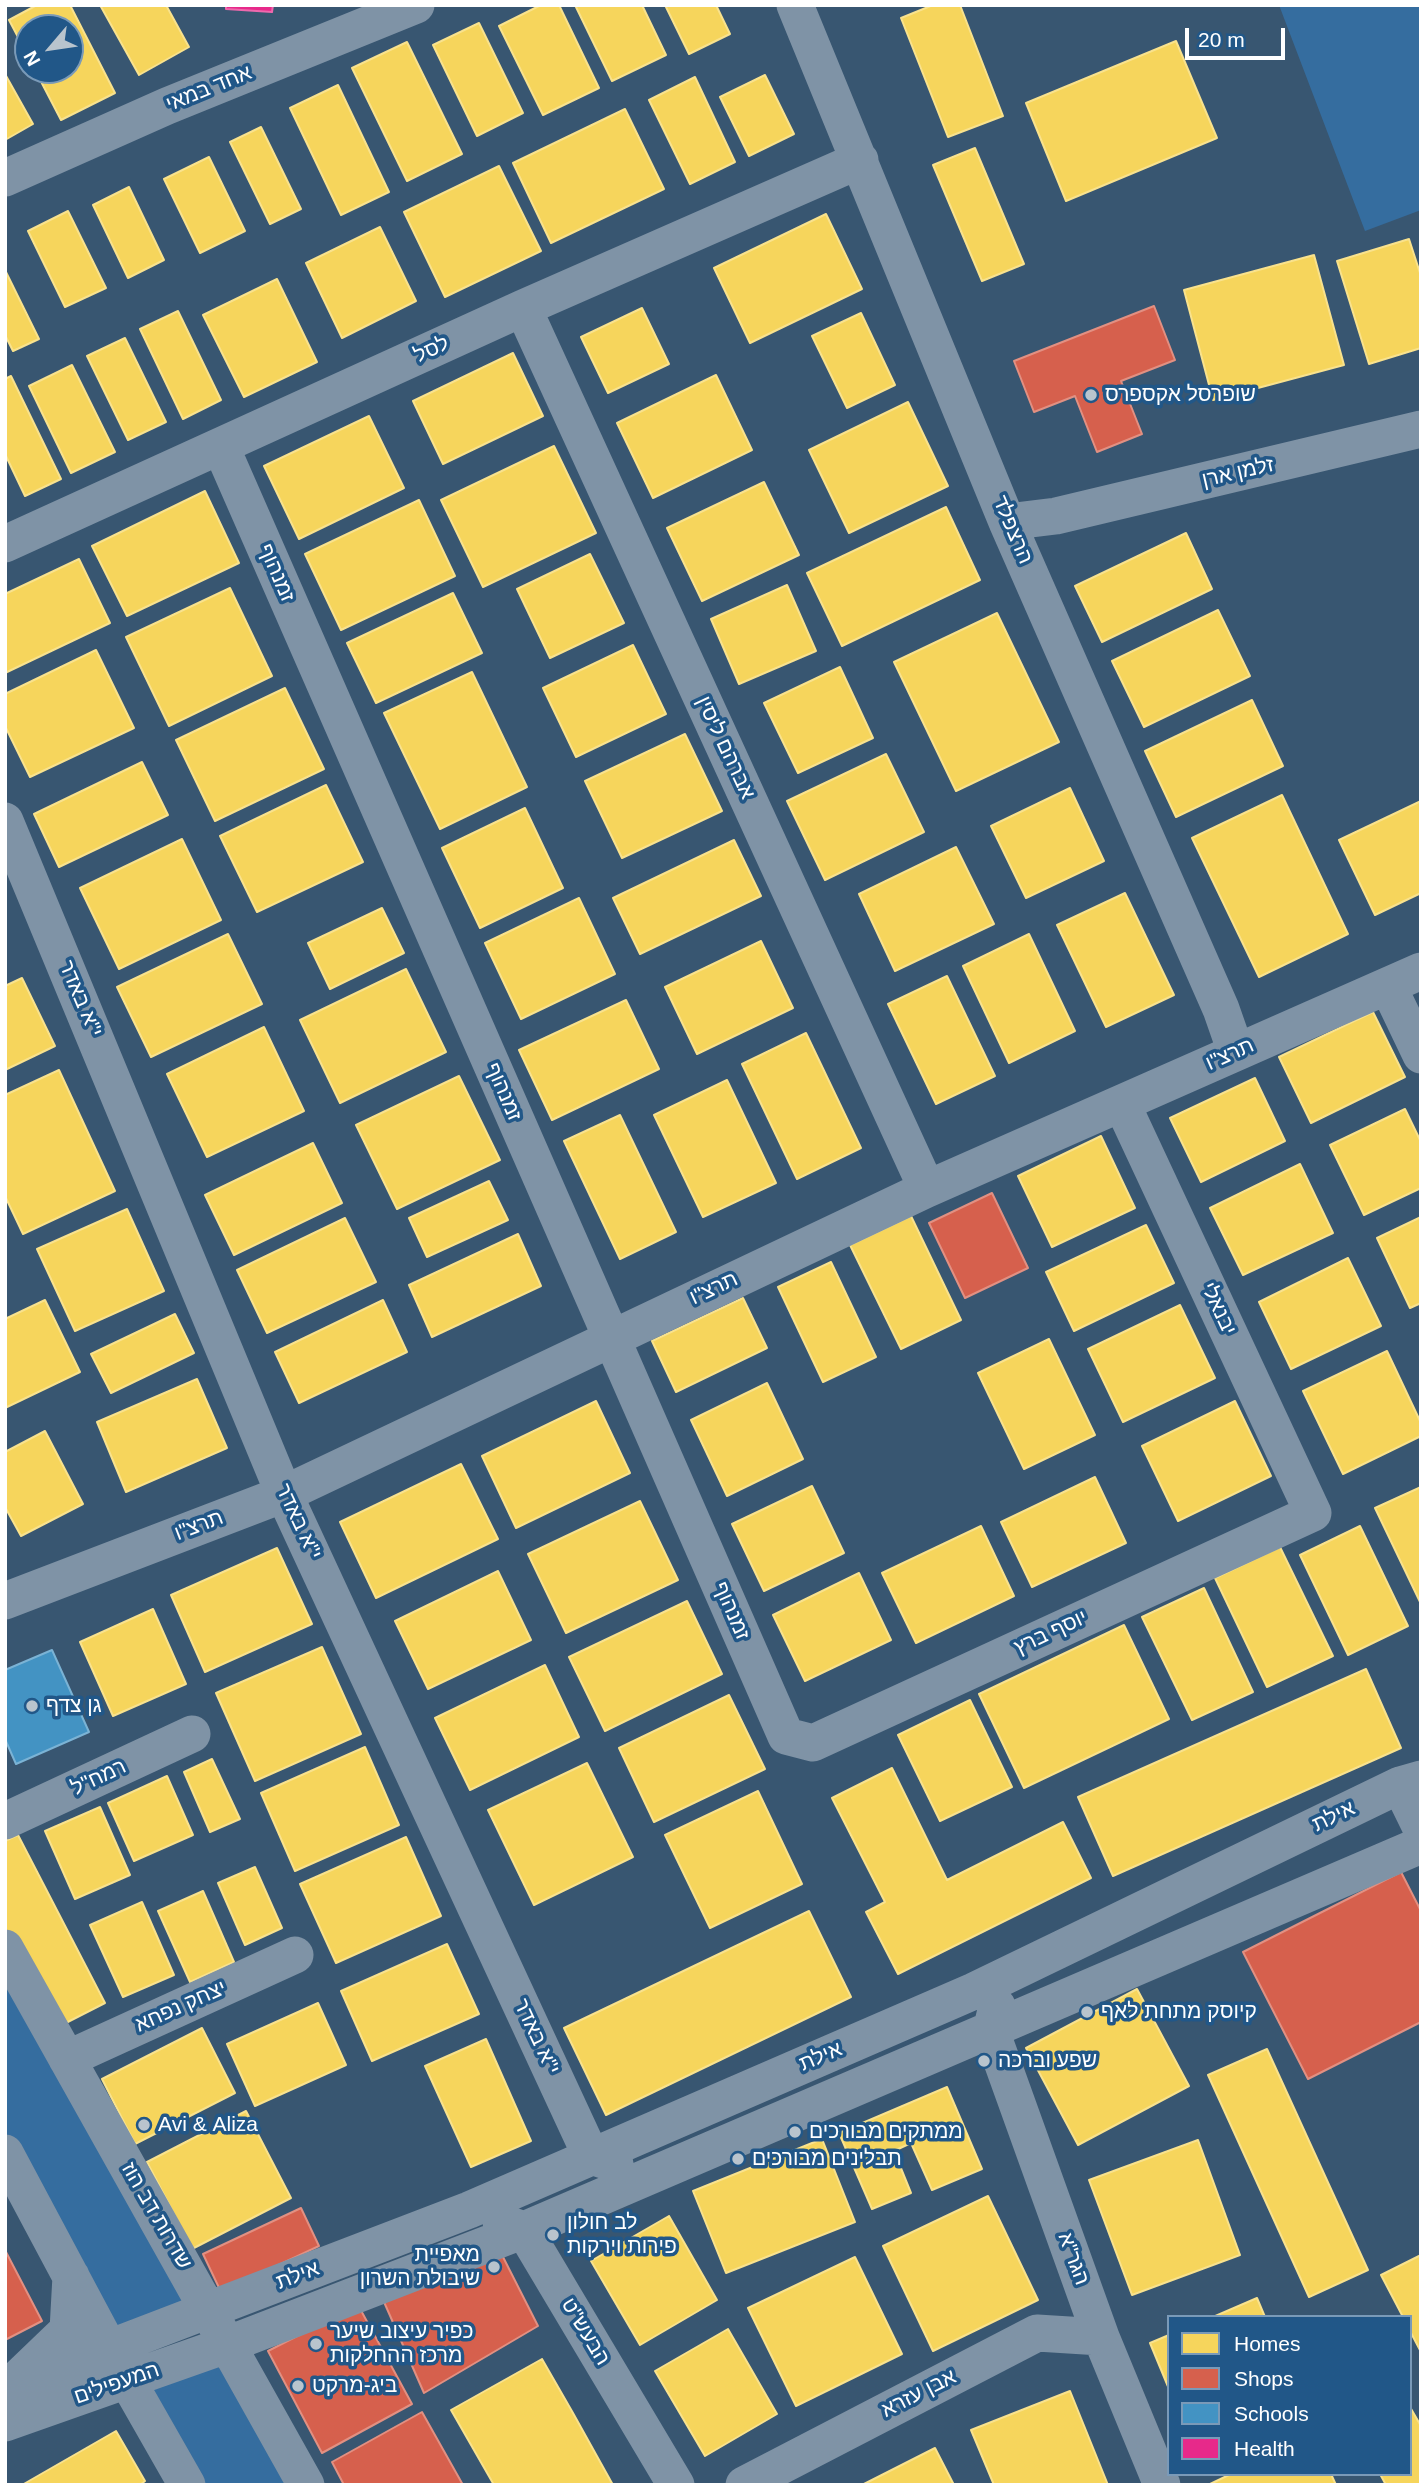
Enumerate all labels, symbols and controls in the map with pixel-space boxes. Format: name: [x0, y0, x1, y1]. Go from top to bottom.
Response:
north arrow: [14, 14, 84, 84]
scale bar: [1188, 14, 1288, 58]
text: 20 m: [1198, 28, 1245, 51]
text: N: [19, 47, 44, 70]
street label: אחד במאי: [163, 60, 255, 118]
street label: לסל: [411, 331, 453, 369]
place label: שופרסל אקספרס: [1105, 382, 1256, 408]
marker: שופרסל אקספרס: [1083, 387, 1099, 403]
street label: זלמן ארן: [1200, 453, 1276, 493]
street label: הרצפלד: [986, 492, 1038, 568]
street label: זמנהוף: [252, 540, 300, 606]
street label: אברהם ליסין: [690, 693, 760, 803]
street label: י"א באדר: [53, 957, 107, 1041]
street label: תרצ"ו: [1202, 1033, 1258, 1077]
street label: זמנהוף: [479, 1059, 527, 1125]
street label: תרצ"ו: [686, 1267, 742, 1311]
street label: יבנאלי: [1195, 1279, 1241, 1339]
street label: י"א באדר: [270, 1480, 326, 1564]
street label: תרצ"ו: [171, 1505, 227, 1547]
street label: זמנהוף: [707, 1578, 755, 1644]
street label: יוסף ברץ: [1010, 1605, 1092, 1661]
place label: גן צדף: [46, 1693, 102, 1719]
marker: גן צדף: [24, 1698, 40, 1714]
street label: רמח"ל: [68, 1754, 130, 1802]
street label: אילת: [1309, 1796, 1359, 1838]
street label: יצחק נפחא: [132, 1976, 230, 2038]
street label: י"א באדר: [508, 1995, 564, 2079]
place label: קיוסק מתחת לאף: [1101, 1999, 1257, 2025]
marker: קיוסק מתחת לאף: [1079, 2004, 1095, 2020]
street label: אילת: [796, 2037, 846, 2077]
place label: שפע וברכה: [998, 2048, 1097, 2074]
marker: שפע וברכה: [976, 2053, 992, 2069]
place label: Avi & Aliza: [158, 2112, 258, 2138]
marker: Avi & Aliza: [136, 2117, 152, 2133]
place label: ממתקים מבורכים: [809, 2119, 963, 2145]
marker: ממתקים מבורכים: [787, 2124, 803, 2140]
place label: תבלינים מבורכים: [752, 2146, 902, 2172]
marker: תבלינים מבורכים: [730, 2151, 746, 2167]
street label: שדרות דב הוז: [115, 2158, 197, 2274]
place label: לב חולון פירות וירקות: [567, 2210, 677, 2260]
marker: לב חולון פירות וירקות: [545, 2227, 561, 2243]
street label: הגר"א: [1052, 2229, 1094, 2289]
place label: מאפיית שיבולת השרון: [360, 2242, 480, 2292]
street label: אילת: [273, 2256, 323, 2296]
marker: מאפיית שיבולת השרון: [486, 2259, 502, 2275]
street label: הבעש"ט: [555, 2294, 615, 2370]
legend: [1167, 2315, 1412, 2476]
place label: כפיר עיצוב שיער מרכז ההחלקות: [330, 2319, 474, 2369]
text: Homes: [1234, 2332, 1301, 2355]
marker: כפיר עיצוב שיער מרכז ההחלקות: [308, 2336, 324, 2352]
street label: המעפילים: [71, 2358, 163, 2410]
street label: אבן עזרא: [877, 2365, 961, 2423]
text: Shops: [1234, 2367, 1294, 2390]
place label: ביג-מרקט: [312, 2373, 397, 2399]
marker: ביג-מרקט: [290, 2378, 306, 2394]
text: Schools: [1234, 2402, 1309, 2425]
text: Health: [1234, 2437, 1295, 2460]

